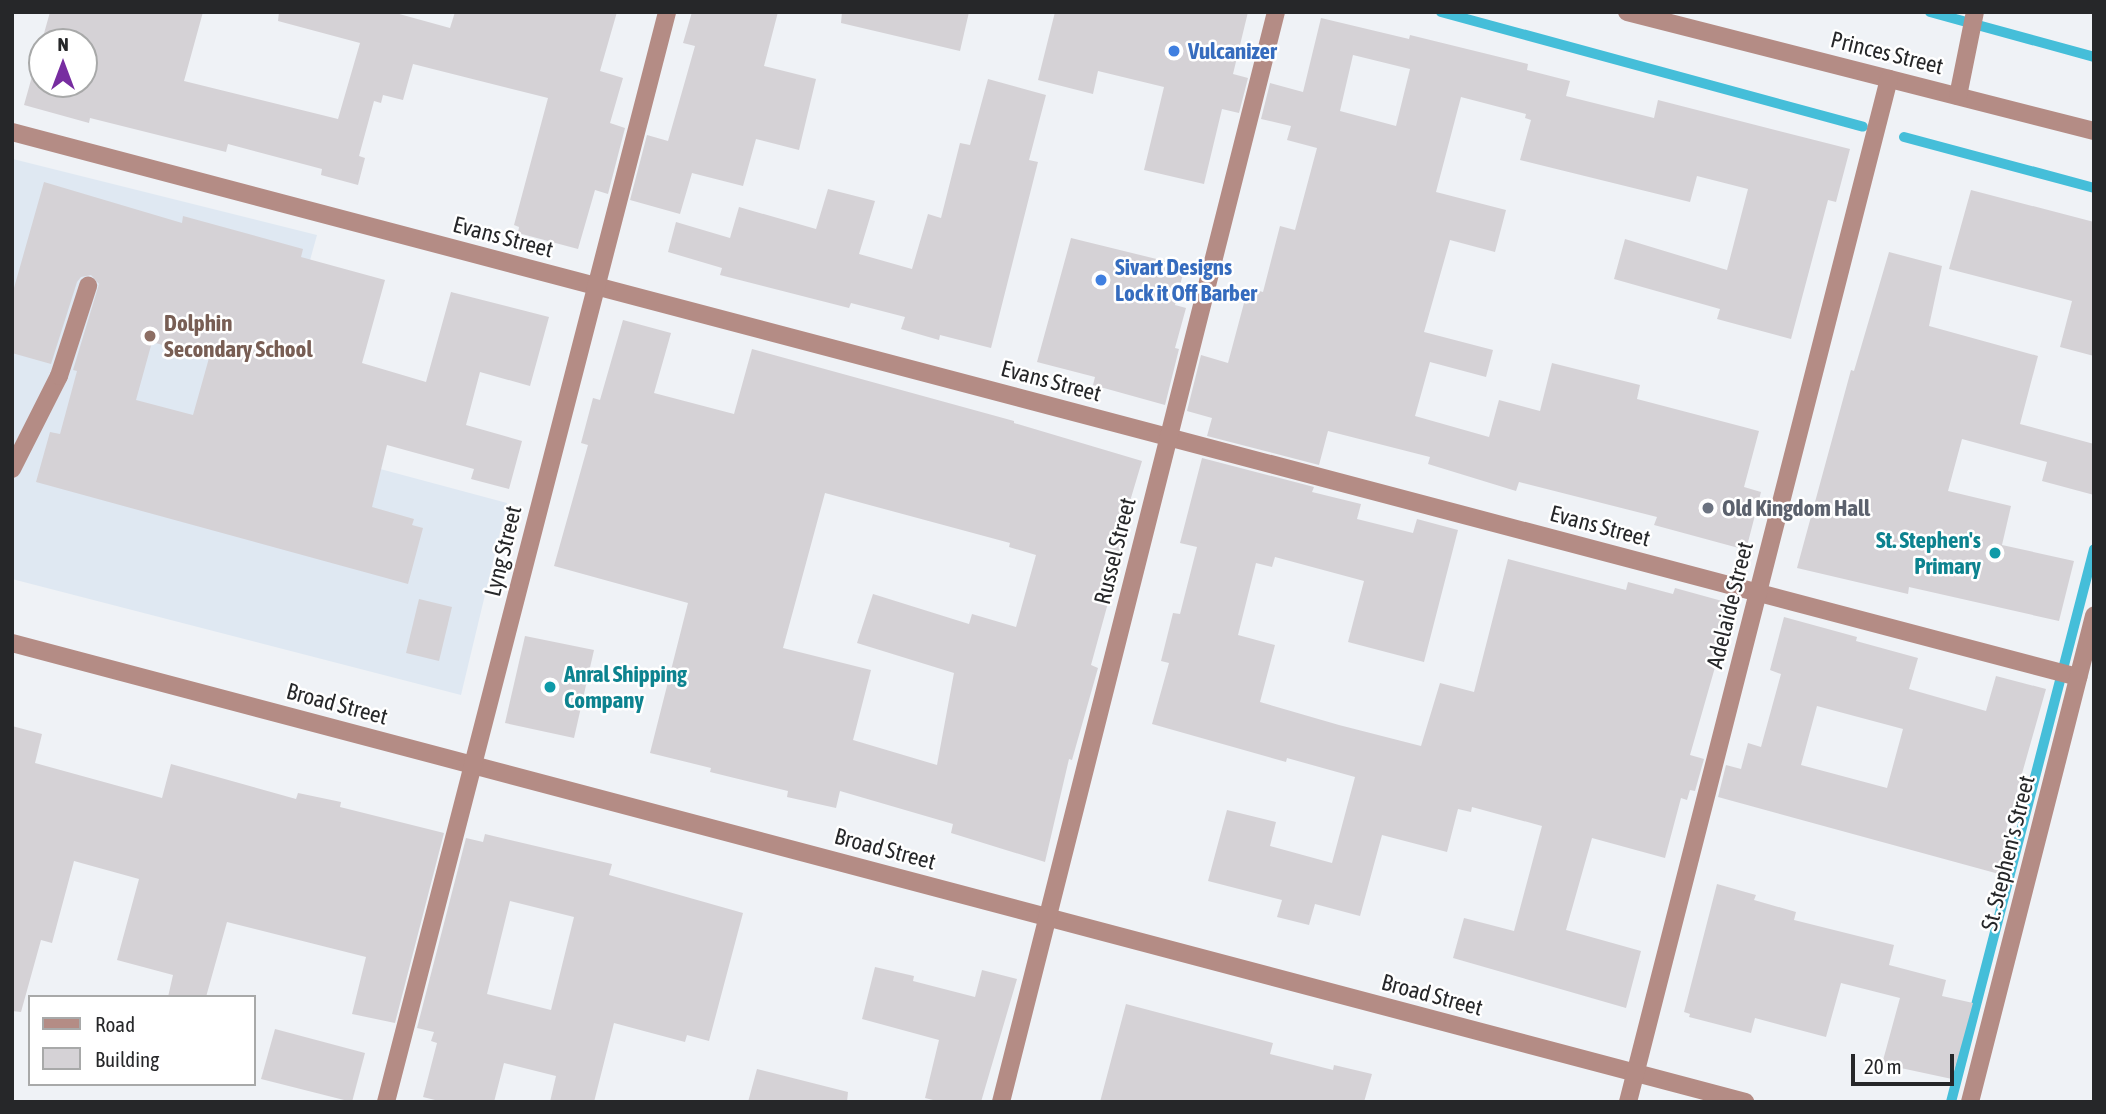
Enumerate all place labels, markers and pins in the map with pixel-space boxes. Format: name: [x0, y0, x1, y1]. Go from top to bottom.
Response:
place label: Vulcanizer: [1188, 37, 1277, 65]
marker: Vulcanizer: [1166, 43, 1182, 59]
place label: Sivart Designs Lock it Off Barber: [1115, 253, 1257, 307]
marker: Sivart Designs Lock it Off Barber: [1093, 272, 1109, 288]
place label: Dolphin Secondary School: [164, 309, 313, 363]
marker: Dolphin Secondary School: [142, 328, 158, 344]
place label: Old Kingdom Hall: [1722, 494, 1870, 522]
marker: Old Kingdom Hall: [1700, 500, 1716, 516]
place label: St. Stephen's Primary: [1876, 526, 1981, 580]
marker: St. Stephen's Primary: [1987, 545, 2003, 561]
place label: Anral Shipping Company: [564, 660, 687, 714]
marker: Anral Shipping Company: [542, 679, 558, 695]

